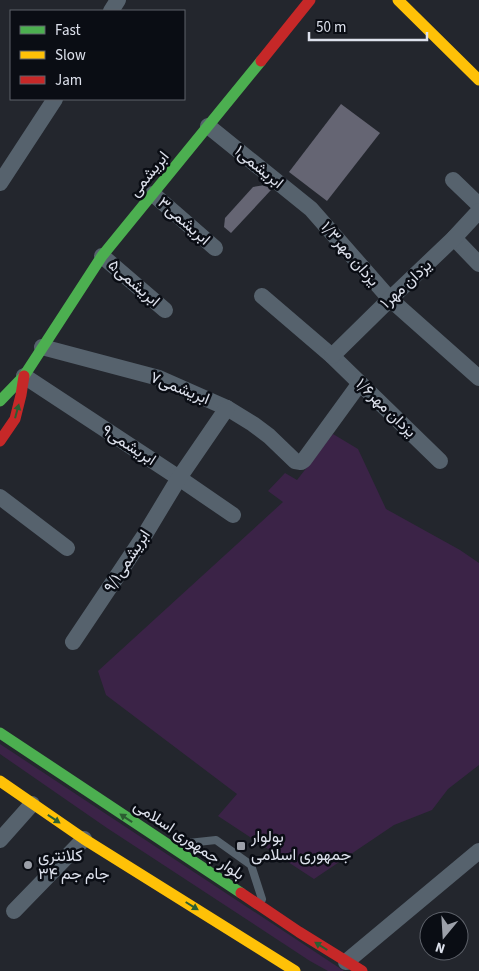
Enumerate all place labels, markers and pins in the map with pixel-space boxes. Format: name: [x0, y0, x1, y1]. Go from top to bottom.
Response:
place label: بولوار جمهوری اسلامی: [250, 826, 351, 866]
marker: بولوار جمهوری اسلامی: [235, 840, 247, 852]
place label: کلانتری ۳۴ جام جم: [38, 845, 110, 885]
marker: کلانتری ۳۴ جام جم: [22, 859, 34, 871]

